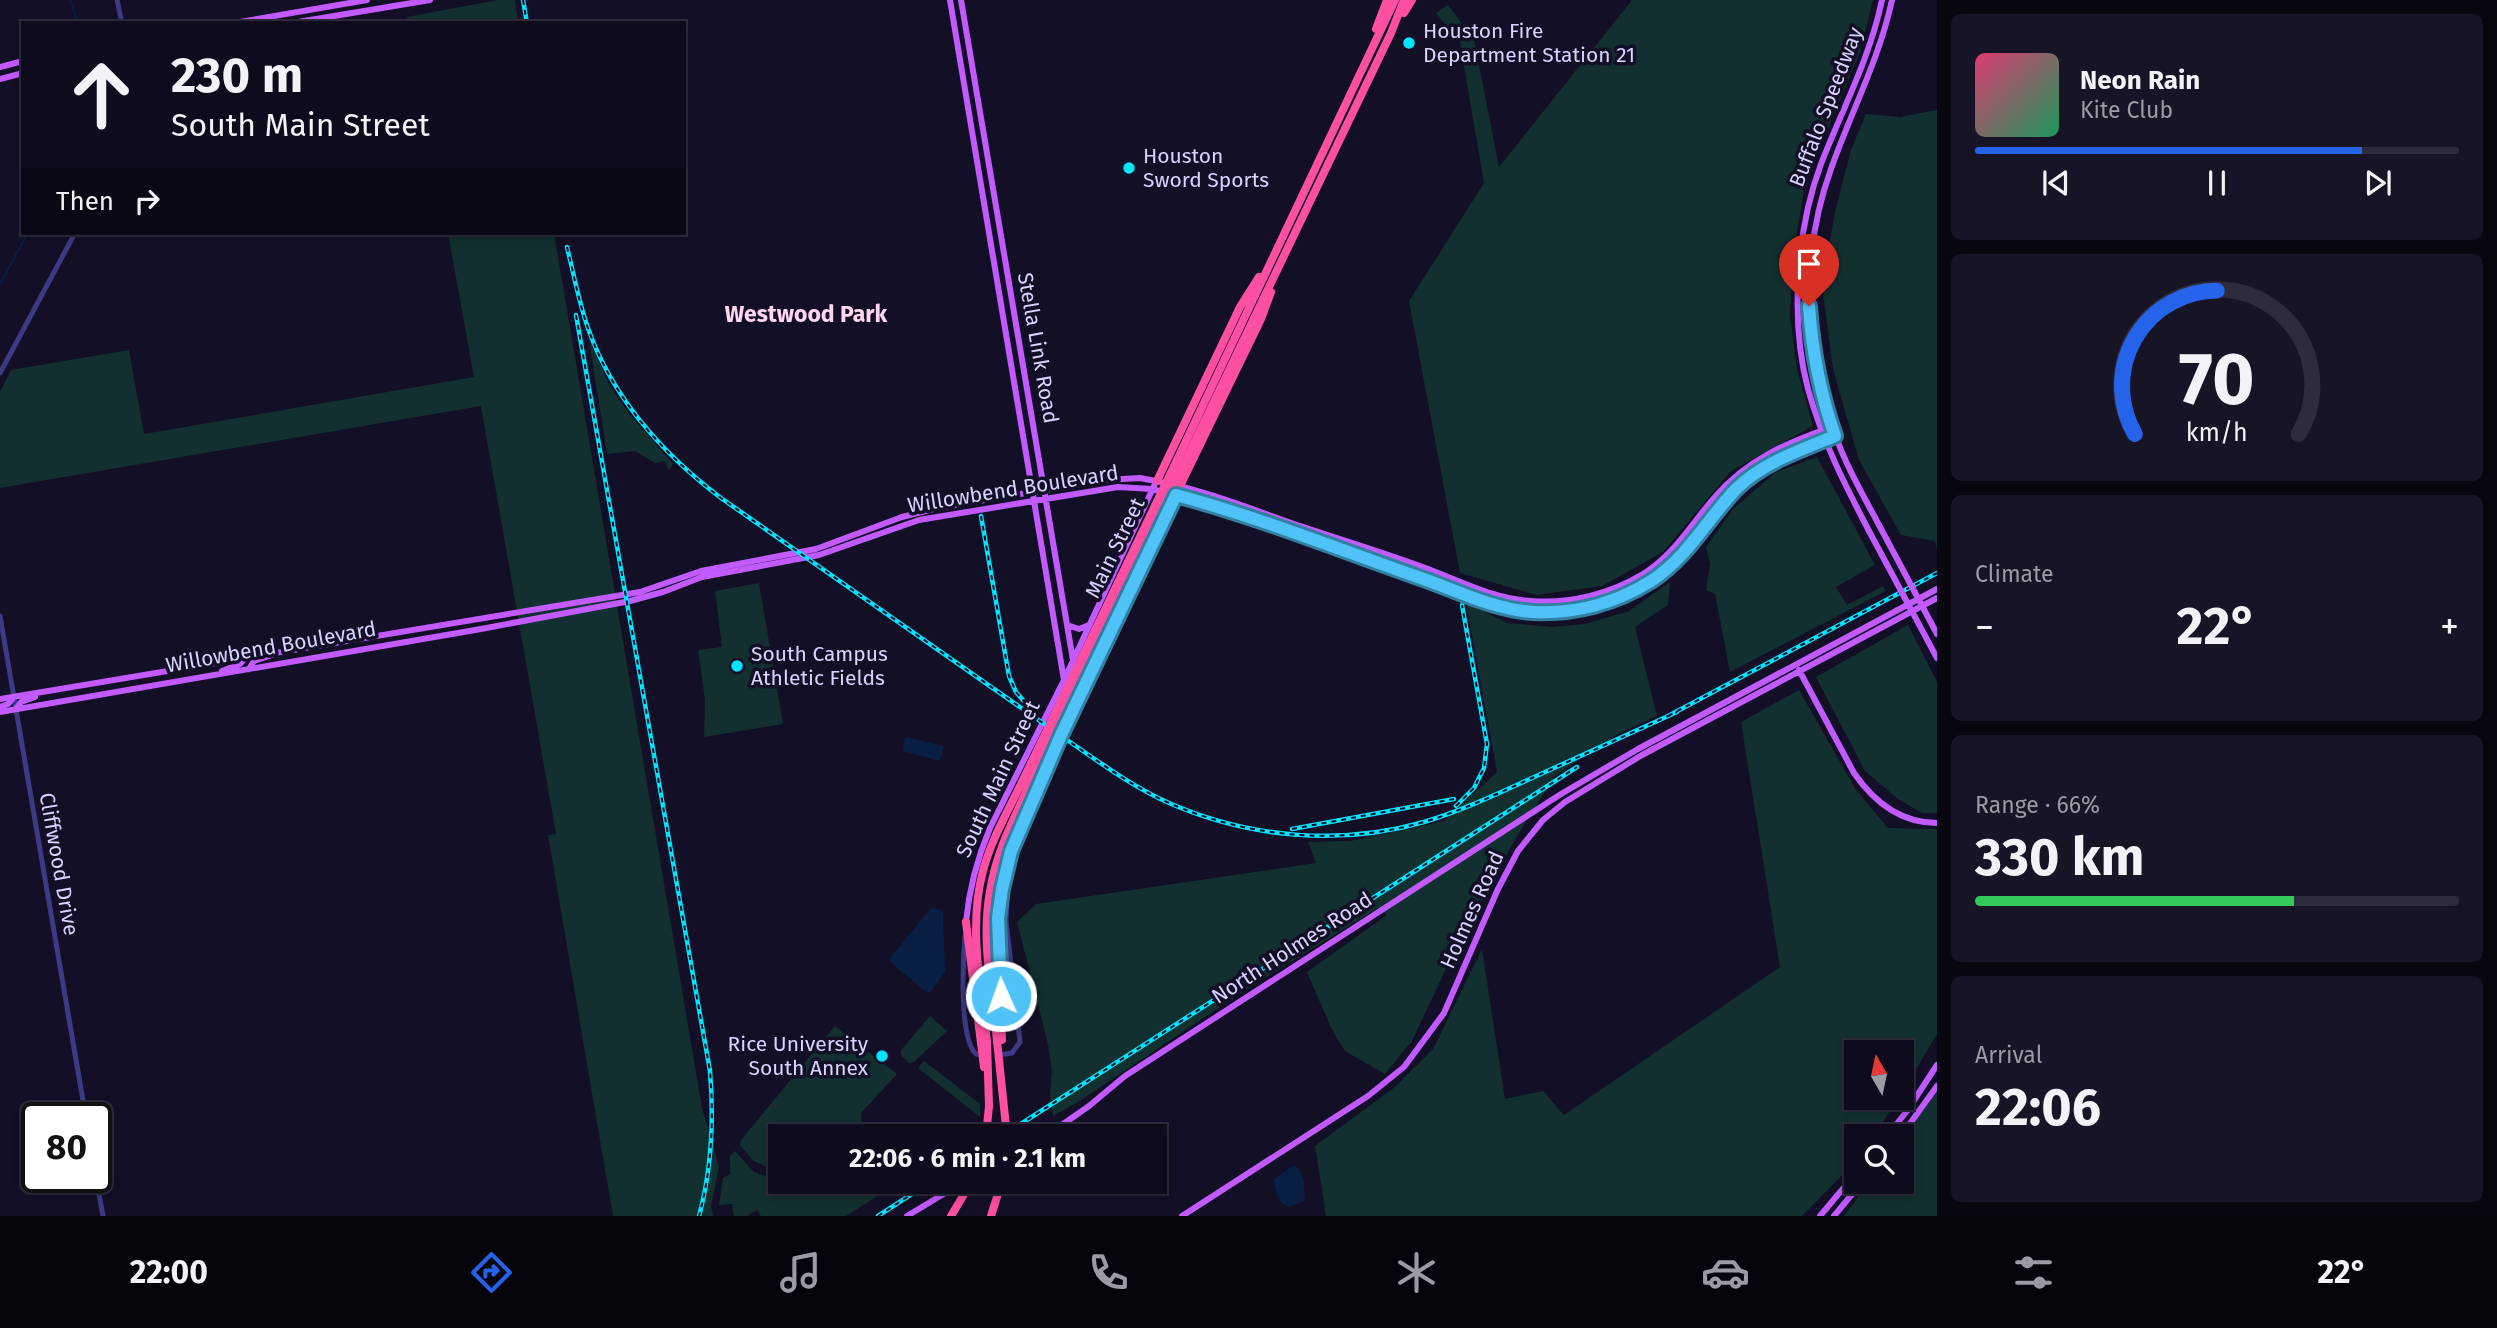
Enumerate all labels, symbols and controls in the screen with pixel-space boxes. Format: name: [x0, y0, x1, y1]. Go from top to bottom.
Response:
place label: Houston Fire Department Station 21: [1423, 18, 1635, 68]
street label: Buffalo Speedway: [1784, 23, 1869, 191]
marker: Houston Fire Department Station 21: [1401, 35, 1417, 51]
text: 230 m: [171, 46, 303, 105]
icon: ahead: [56, 49, 147, 140]
text: Neon Rain: [2080, 65, 2200, 96]
text: Kite Club: [2080, 96, 2173, 124]
text: South Main Street: [171, 106, 430, 144]
place label: Houston Sword Sports: [1143, 143, 1269, 193]
marker: Houston Sword Sports: [1121, 160, 1137, 176]
icon: previous: [2037, 164, 2075, 202]
icon: pause: [2198, 164, 2236, 202]
icon: next: [2359, 164, 2397, 202]
icon: right: [128, 182, 166, 220]
text: Then: [56, 186, 114, 217]
pin: [1779, 234, 1839, 306]
icon: arrive: [1790, 245, 1828, 283]
street label: Stella Link Road: [1012, 271, 1064, 425]
district label: Westwood Park: [725, 300, 888, 328]
text: 70: [2179, 336, 2255, 423]
text: km/h: [2186, 417, 2248, 447]
street label: Willowbend Boulevard: [906, 459, 1120, 519]
street label: Main Street: [1080, 493, 1151, 602]
text: Climate: [1975, 560, 2054, 588]
text: 22°: [2177, 595, 2257, 658]
text: −: [1975, 604, 1994, 650]
text: +: [2440, 604, 2459, 650]
street label: Willowbend Boulevard: [164, 616, 378, 678]
place label: South Campus Athletic Fields: [751, 641, 888, 691]
marker: South Campus Athletic Fields: [729, 658, 745, 674]
street label: South Main Street: [950, 696, 1046, 861]
street label: Cliffwood Drive: [34, 791, 84, 937]
text: Range · 66%: [1975, 791, 2100, 819]
text: 330 km: [1975, 826, 2144, 889]
street label: Holmes Road: [1435, 847, 1509, 973]
street label: North Holmes Road: [1207, 886, 1377, 1010]
position arrow: [964, 959, 1038, 1033]
place label: Rice University South Annex: [728, 1031, 869, 1081]
north arrow: [1844, 1040, 1914, 1110]
map controls: [1844, 1040, 1914, 1194]
text: Arrival: [1975, 1041, 2042, 1069]
marker: Rice University South Annex: [874, 1048, 890, 1064]
text: 22:06: [1975, 1076, 2101, 1139]
speed limit sign: 80: [21, 1102, 112, 1193]
button: search: [1844, 1124, 1914, 1194]
text: 22:06 · 6 min · 2.1 km: [849, 1143, 1086, 1174]
icon: directions: [467, 1248, 516, 1297]
icon: music: [776, 1248, 825, 1297]
icon: phone: [1084, 1248, 1133, 1297]
icon: climate: [1392, 1248, 1441, 1297]
icon: car: [1701, 1248, 1750, 1297]
icon: filters: [2009, 1248, 2058, 1297]
text: 22:00: [130, 1253, 208, 1291]
text: 22°: [2318, 1253, 2367, 1291]

